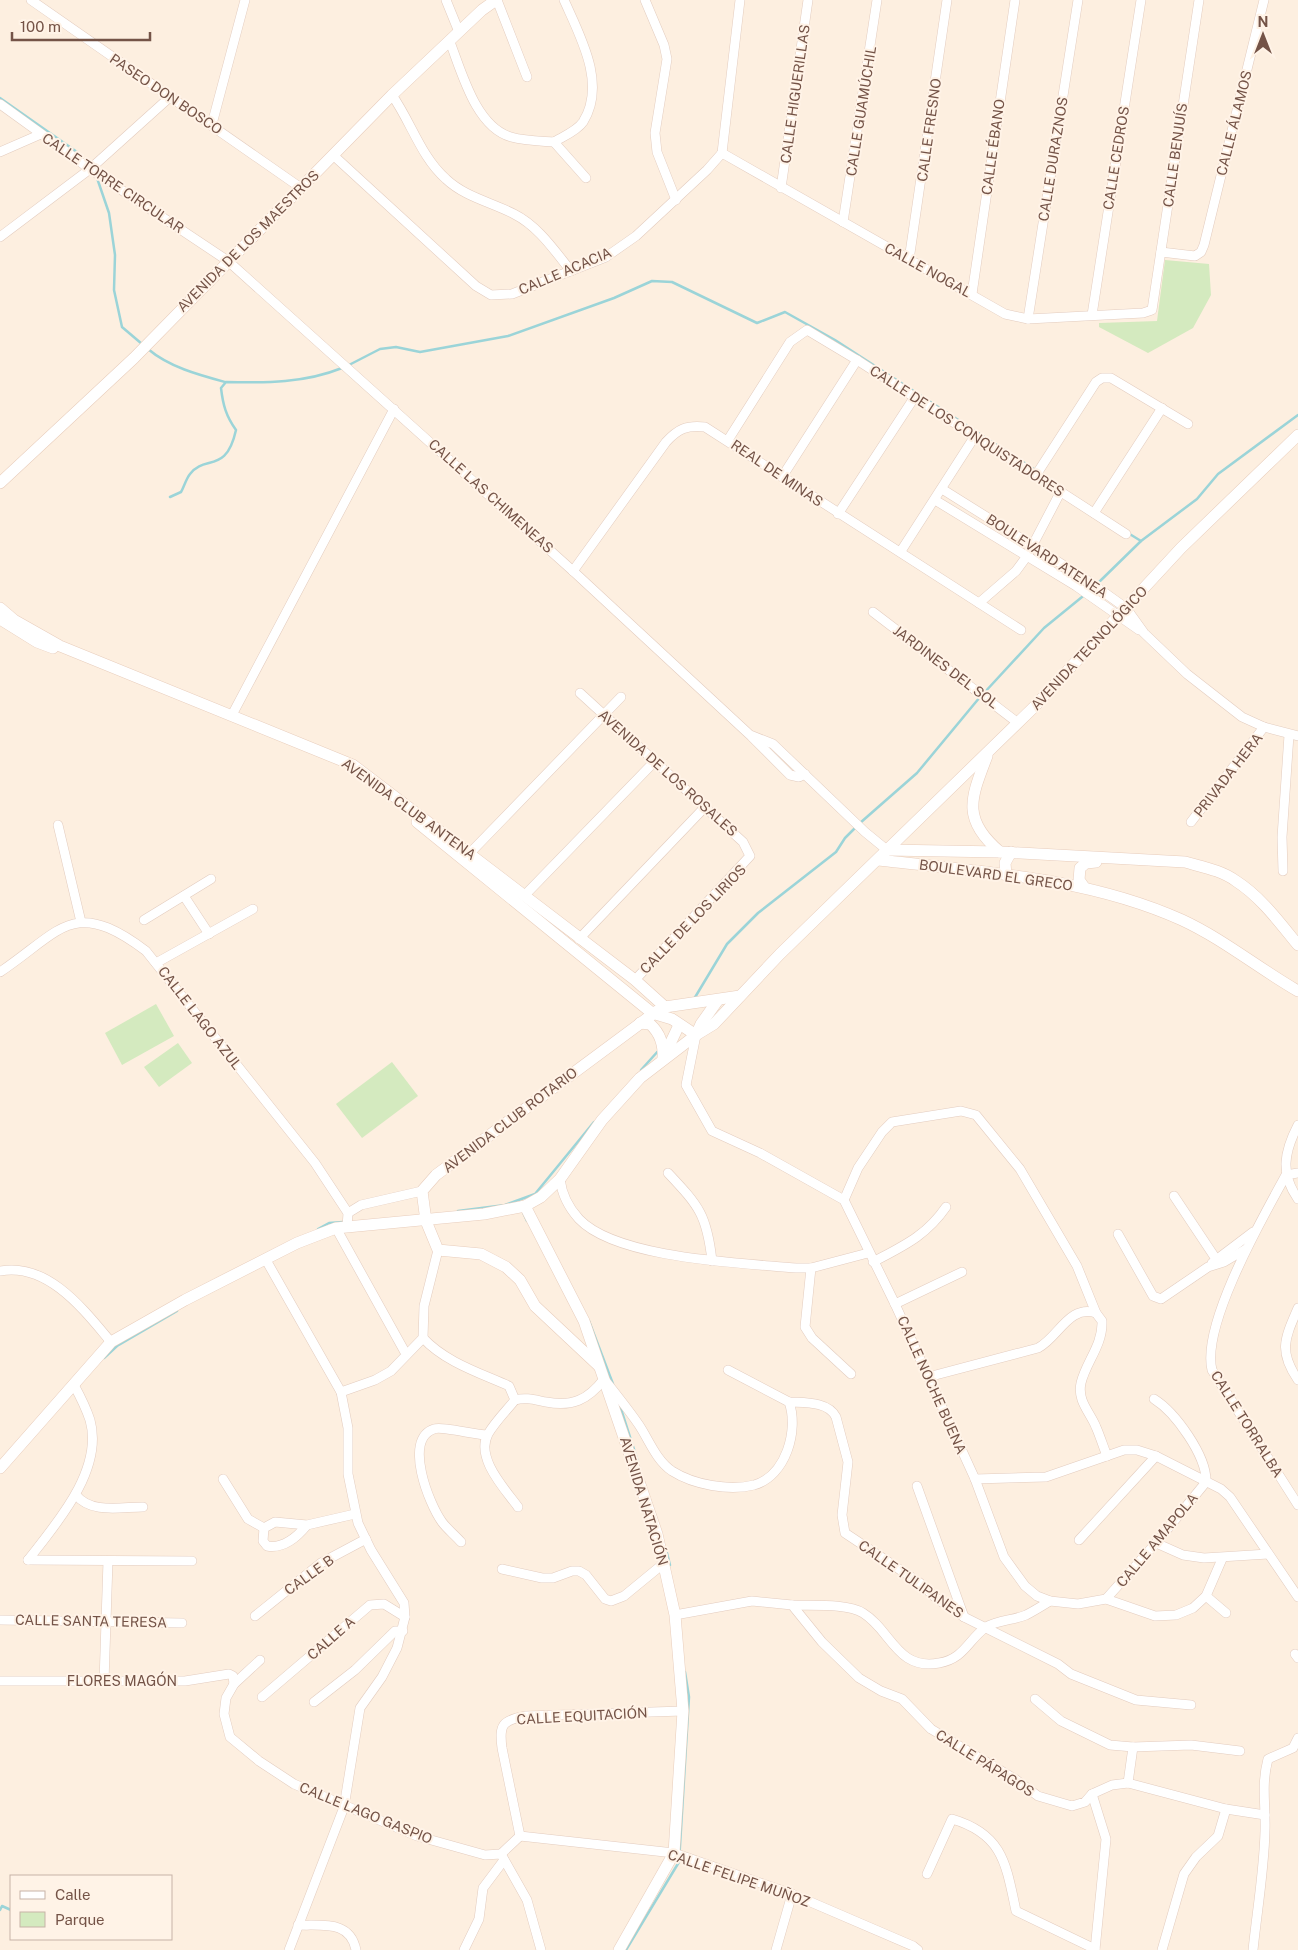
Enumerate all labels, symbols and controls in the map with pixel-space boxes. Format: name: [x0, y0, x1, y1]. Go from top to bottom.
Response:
scale bar: [12, 10, 150, 42]
north arrow: [1238, 10, 1288, 60]
text: N: [1258, 14, 1268, 30]
text: 100 m: [20, 18, 61, 35]
street label: CALLE HIGUERILLAS: [777, 24, 813, 164]
street label: CALLE GUAMÚCHIL: [841, 44, 879, 177]
street label: PASEO DON BOSCO: [107, 50, 225, 138]
street label: CALLE ÁLAMOS: [1212, 69, 1255, 177]
street label: CALLE FRESNO: [914, 77, 944, 183]
street label: CALLE DURAZNOS: [1035, 96, 1071, 222]
street label: CALLE ÉBANO: [977, 98, 1008, 196]
street label: CALLE BENJUÍS: [1159, 102, 1190, 208]
street label: CALLE CEDROS: [1100, 105, 1132, 211]
street label: CALLE TORRE CIRCULAR: [39, 130, 187, 236]
street label: AVENIDA DE LOS MAESTROS: [174, 167, 322, 315]
street label: CALLE NOGAL: [882, 240, 974, 300]
street label: CALLE ACACIA: [516, 244, 614, 298]
street label: CALLE DE LOS CONQUISTADORES: [867, 362, 1067, 500]
street label: CALLE LAS CHIMENEAS: [425, 436, 557, 556]
street label: REAL DE MINAS: [728, 436, 826, 510]
street label: BOULEVARD ATENEA: [983, 511, 1111, 601]
street label: AVENIDA TECNOLÓGICO: [1026, 581, 1151, 713]
street label: JARDINES DEL SOL: [890, 622, 1002, 712]
street label: AVENIDA DE LOS ROSALES: [595, 706, 741, 840]
street label: PRIVADA HERA: [1190, 730, 1266, 820]
street label: AVENIDA CLUB ANTENA: [339, 755, 479, 863]
street label: BOULEVARD EL GRECO: [918, 856, 1074, 894]
street label: CALLE DE LOS LIRIOS: [637, 861, 749, 977]
street label: CALLE LAGO AZUL: [155, 963, 245, 1073]
street label: AVENIDA CLUB ROTARIO: [440, 1064, 580, 1176]
street label: CALLE NOCHE BUENA: [894, 1314, 970, 1457]
street label: CALLE TORRALBA: [1208, 1368, 1286, 1480]
street label: AVENIDA NATACIÓN: [617, 1434, 673, 1567]
street label: CALLE AMAPOLA: [1113, 1490, 1201, 1590]
street label: CALLE TULIPANES: [855, 1537, 967, 1621]
street label: CALLE B: [281, 1552, 337, 1598]
street label: CALLE SANTA TERESA: [15, 1612, 167, 1630]
street label: CALLE A: [304, 1613, 358, 1663]
street label: FLORES MAGÓN: [67, 1671, 177, 1689]
street label: CALLE EQUITACIÓN: [516, 1703, 648, 1727]
street label: CALLE PÁPAGOS: [933, 1725, 1038, 1800]
street label: CALLE LAGO GASPIO: [297, 1779, 435, 1847]
street label: CALLE FELIPE MUÑOZ: [666, 1845, 813, 1910]
legend: [10, 1875, 172, 1940]
text: Calle: [55, 1886, 91, 1903]
text: Parque: [55, 1911, 105, 1928]

